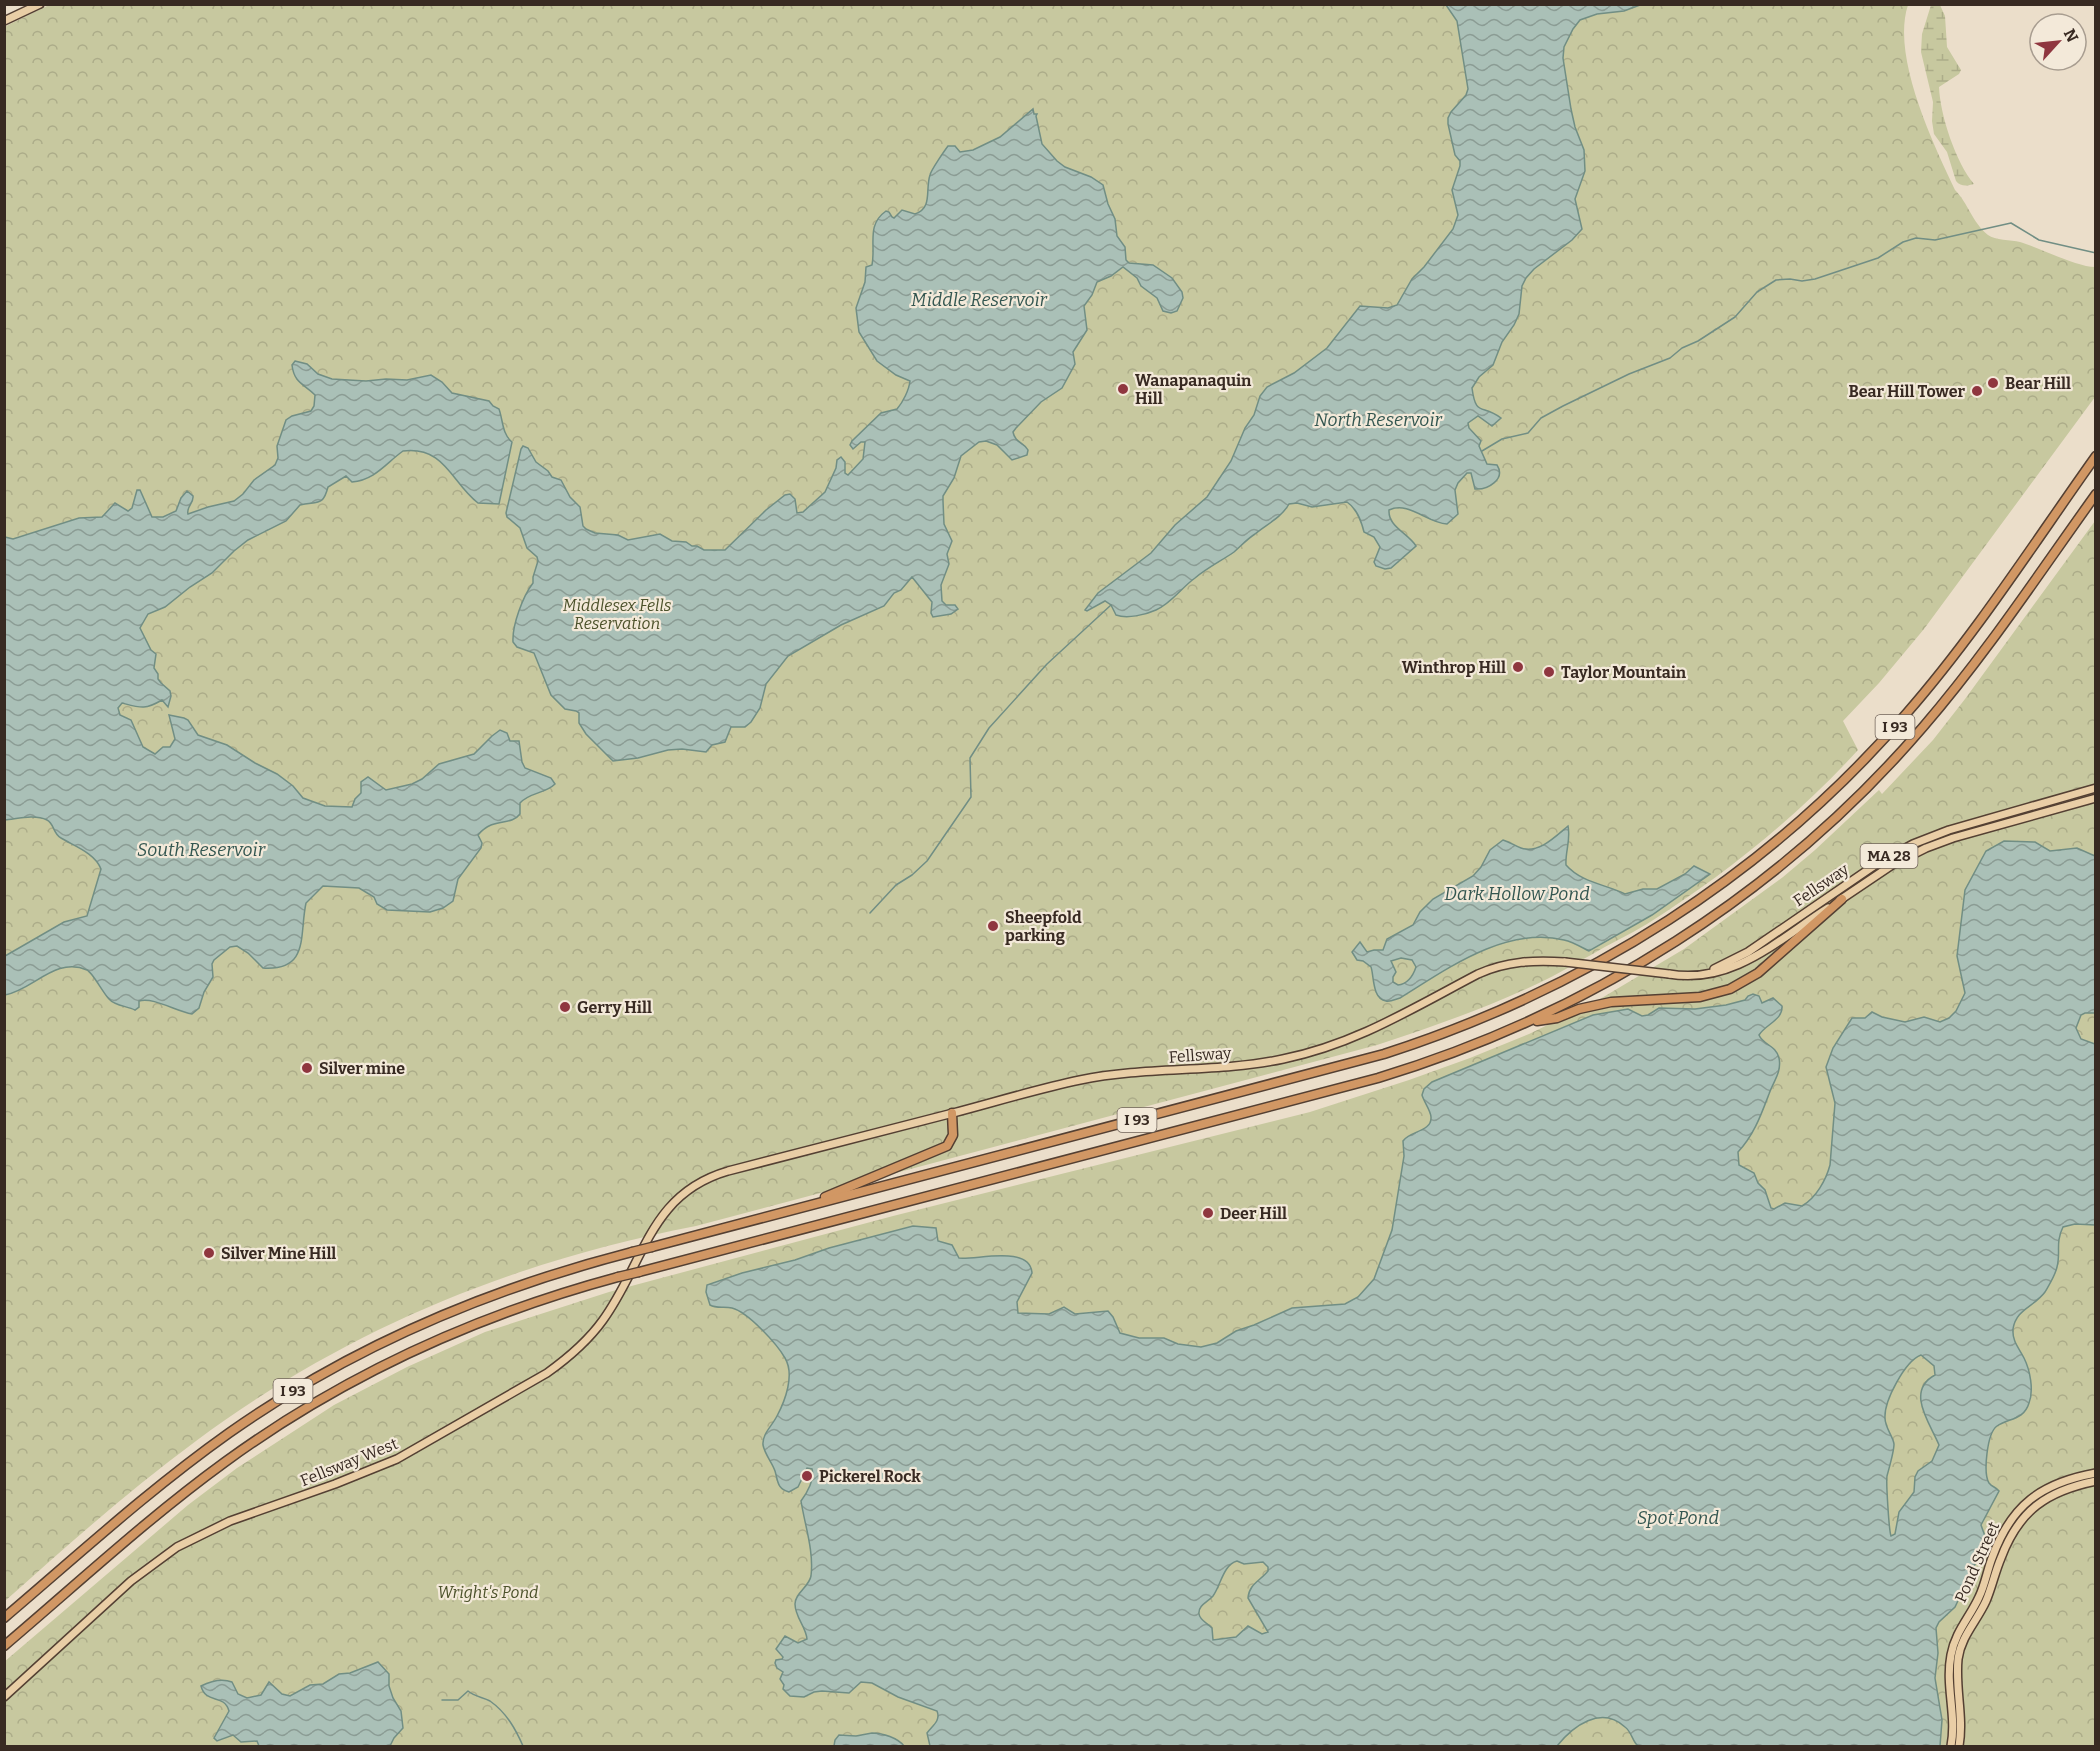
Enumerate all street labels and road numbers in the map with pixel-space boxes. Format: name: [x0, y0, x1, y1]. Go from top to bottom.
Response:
road number: I 93: [1876, 715, 1914, 739]
road number: MA 28: [1860, 844, 1918, 868]
street label: Fellsway: [1790, 859, 1853, 910]
street label: Fellsway: [1168, 1043, 1233, 1067]
road number: I 93: [1118, 1108, 1156, 1132]
road number: I 93: [274, 1379, 312, 1403]
street label: Fellsway West: [297, 1434, 401, 1490]
street label: Pond Street: [1951, 1518, 2003, 1605]

